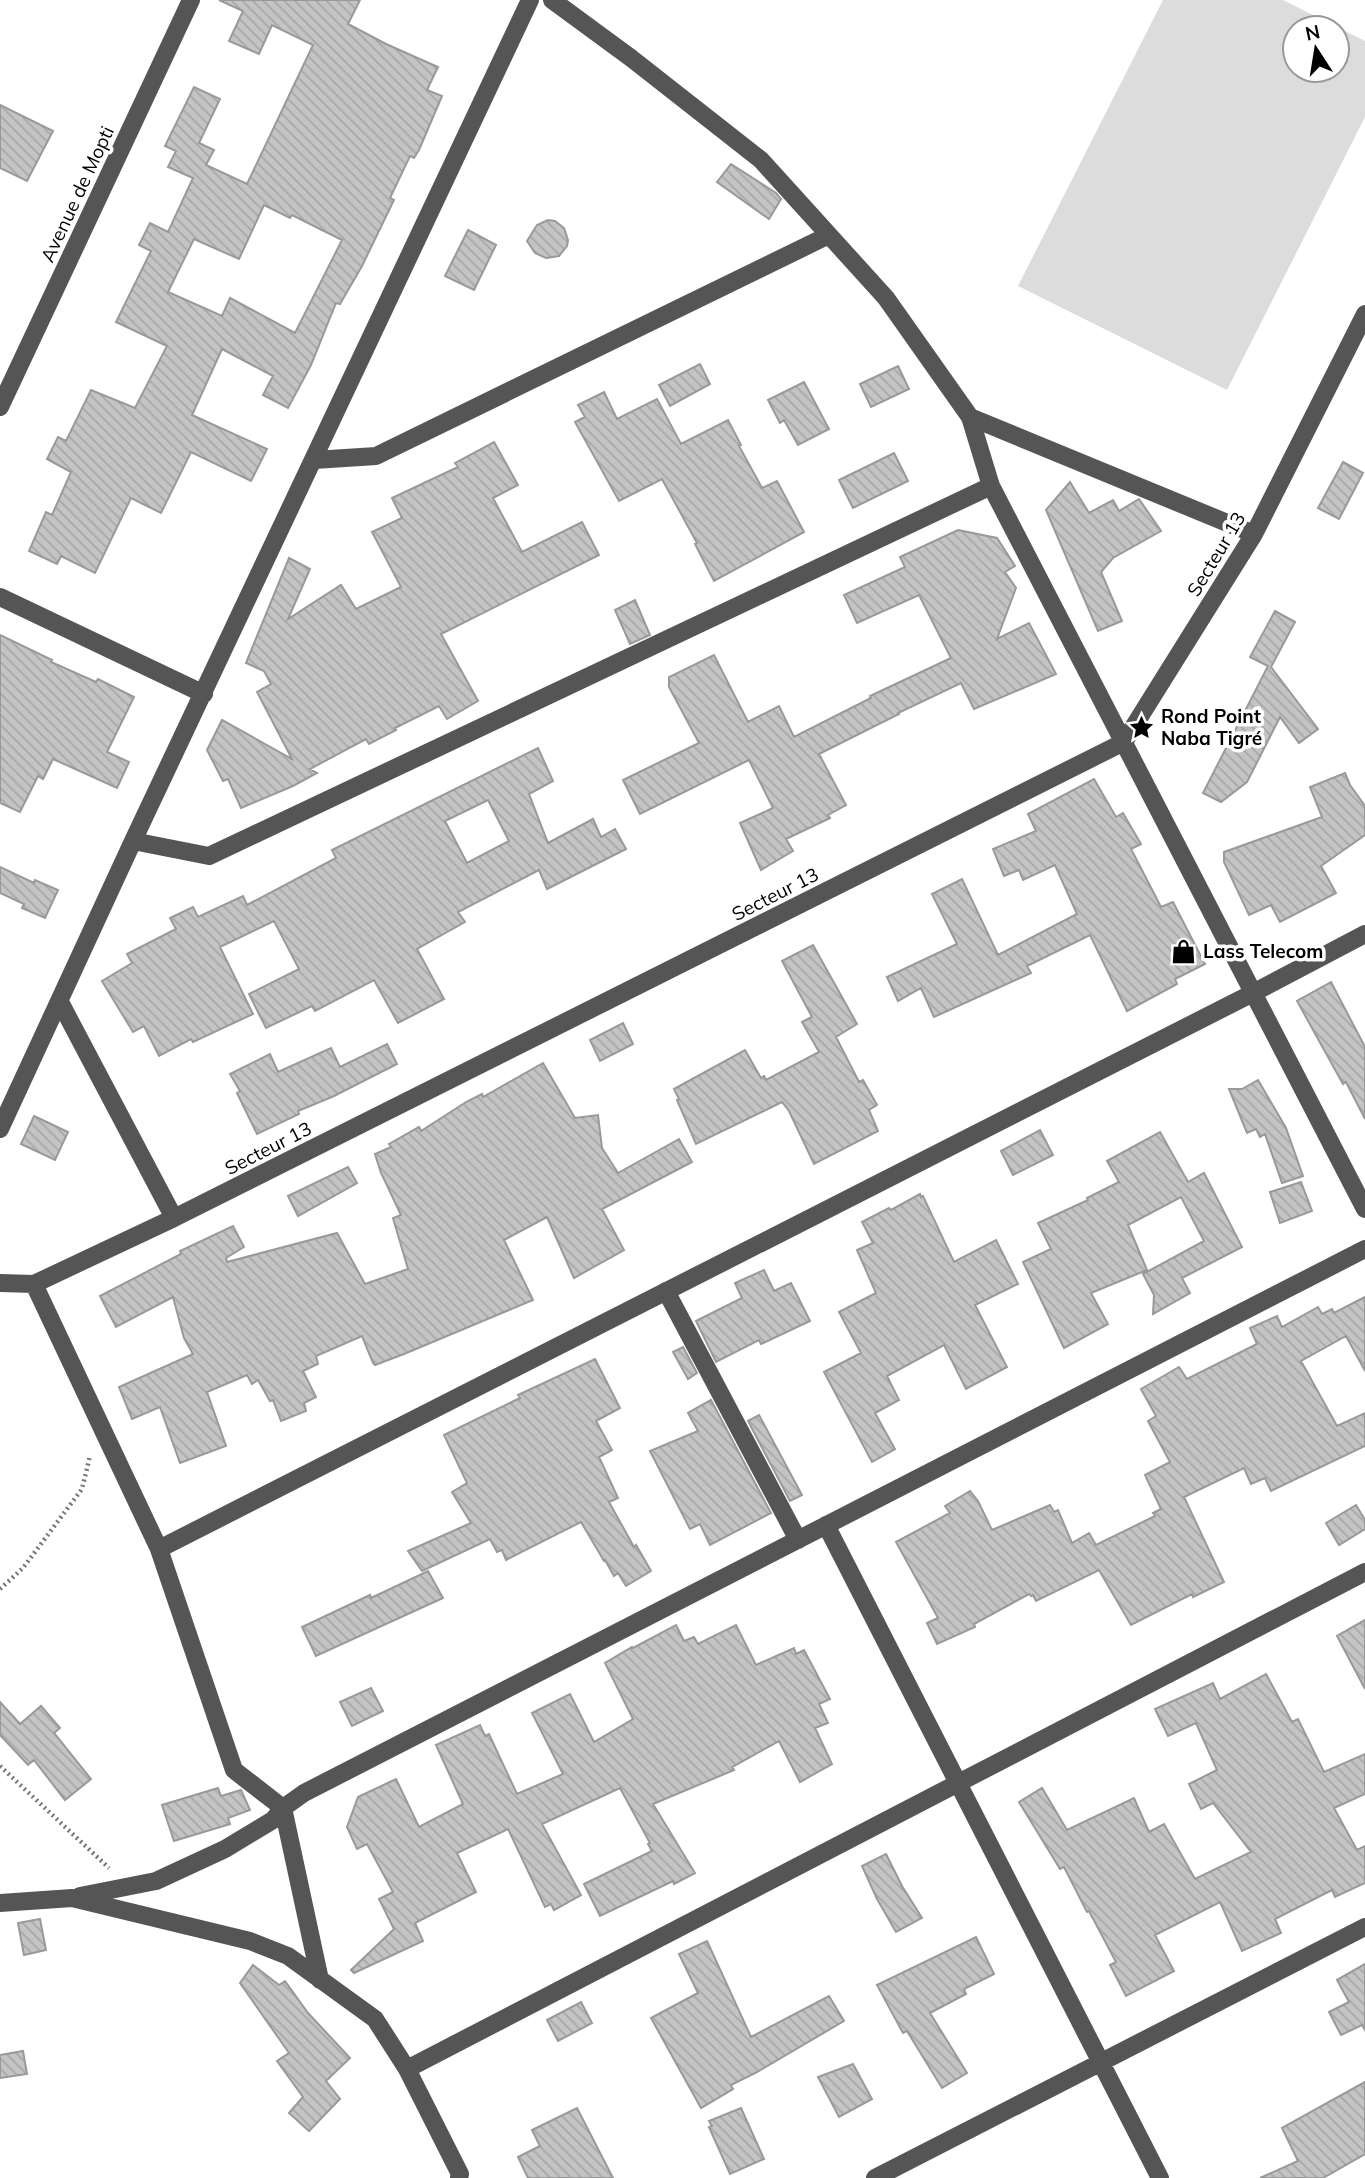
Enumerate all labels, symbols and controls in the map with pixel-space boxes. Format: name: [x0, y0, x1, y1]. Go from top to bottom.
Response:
north arrow: [1281, 14, 1351, 84]
text: N: [1303, 19, 1322, 46]
street label: Avenue de Mopti: [35, 122, 119, 266]
street label: Secteur 13: [1181, 507, 1251, 601]
place label: Rond Point Naba Tigré: [1161, 704, 1262, 750]
place icon: Rond Point Naba Tigré: [1127, 713, 1155, 741]
street label: Secteur 13: [728, 862, 822, 926]
shop icon: Lass Telecom: [1169, 937, 1197, 965]
place label: Lass Telecom: [1203, 939, 1323, 963]
street label: Secteur 13: [221, 1116, 315, 1180]

